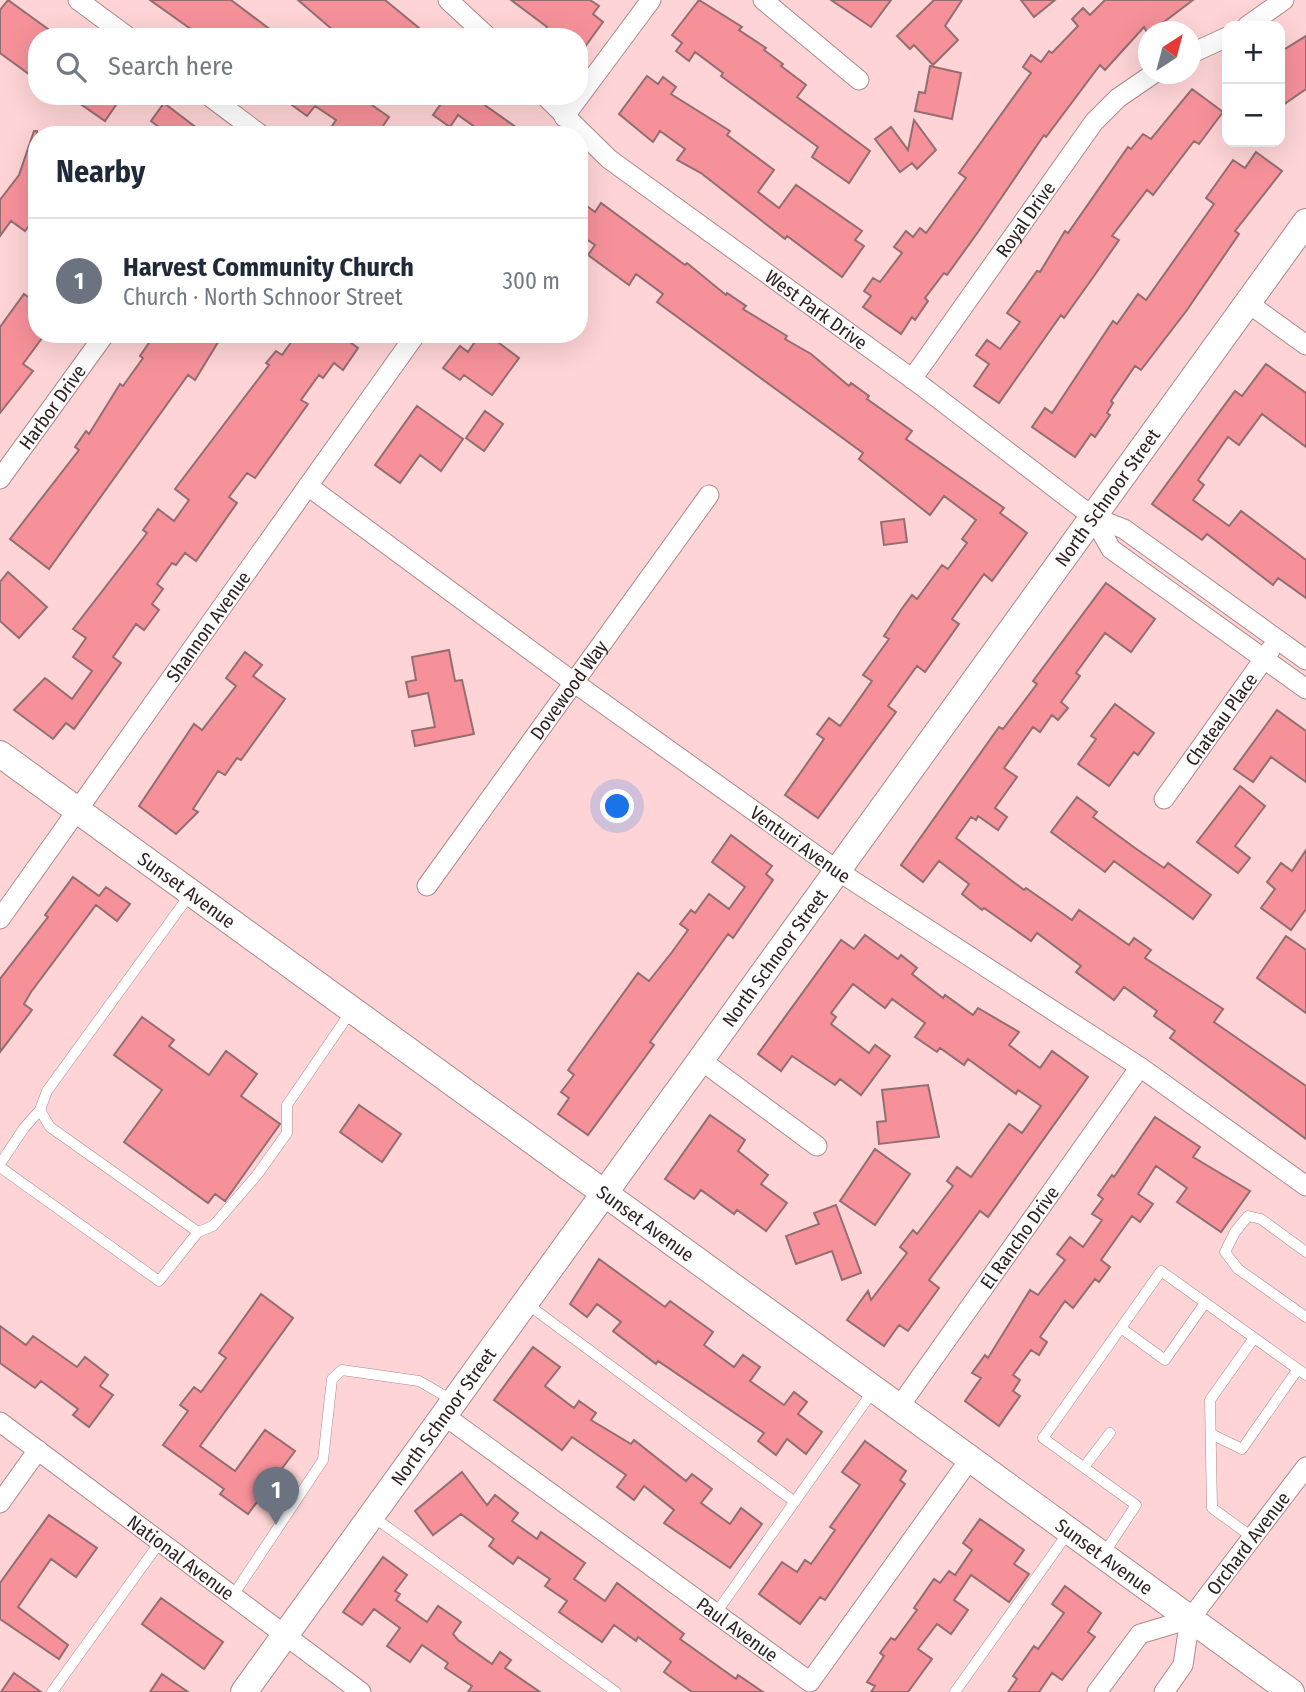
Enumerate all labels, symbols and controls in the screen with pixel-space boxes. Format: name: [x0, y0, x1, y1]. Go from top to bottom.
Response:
north arrow: [1138, 21, 1201, 84]
map controls: [1222, 21, 1285, 147]
button: +: [1222, 21, 1285, 84]
search box: [28, 28, 588, 105]
icon: search: [52, 48, 90, 86]
text: Search here: [108, 51, 233, 82]
button: −: [1222, 84, 1285, 147]
text: Nearby: [56, 154, 145, 190]
street label: Royal Drive: [991, 177, 1060, 261]
text: Harvest Community Church: [123, 252, 414, 283]
street label: West Park Drive: [761, 265, 872, 354]
text: 1: [74, 267, 84, 295]
text: 300 m: [503, 267, 560, 295]
text: Church · North Schnoor Street: [123, 283, 402, 311]
street label: Harbor Drive: [14, 360, 91, 454]
street label: North Schnoor Street: [1050, 423, 1165, 571]
street label: Shannon Avenue: [161, 567, 255, 686]
street label: Dovewood Way: [525, 635, 612, 744]
street label: Chateau Place: [1180, 668, 1262, 770]
your location: [600, 789, 634, 823]
street label: Venturi Avenue: [746, 801, 855, 888]
street label: Sunset Avenue: [134, 847, 240, 933]
street label: North Schnoor Street: [717, 884, 832, 1031]
street label: Sunset Avenue: [592, 1180, 699, 1266]
street label: El Rancho Drive: [975, 1181, 1064, 1293]
street label: North Schnoor Street: [386, 1342, 501, 1490]
pin: 1: [253, 1467, 299, 1525]
street label: Orchard Avenue: [1201, 1487, 1294, 1599]
street label: National Avenue: [123, 1510, 239, 1605]
street label: Sunset Avenue: [1051, 1513, 1157, 1599]
street label: Paul Avenue: [692, 1592, 783, 1666]

